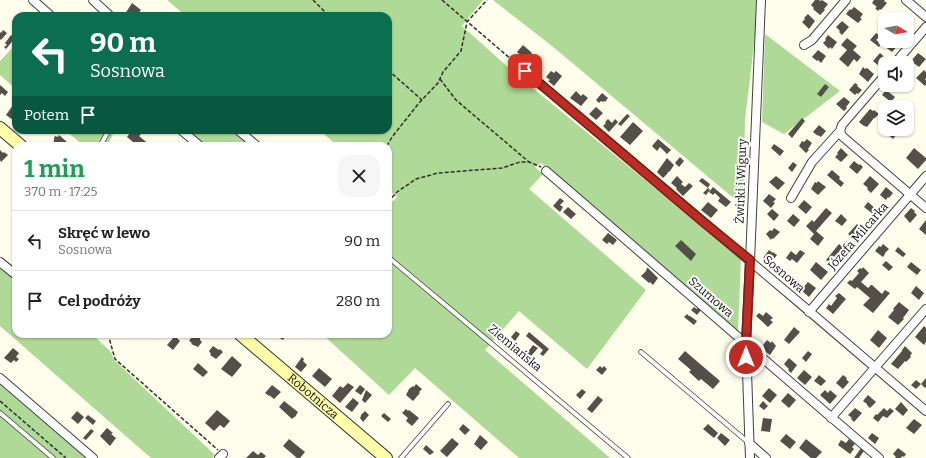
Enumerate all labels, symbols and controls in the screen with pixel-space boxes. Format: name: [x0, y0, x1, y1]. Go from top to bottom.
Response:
north arrow: [878, 12, 914, 48]
map controls: [878, 12, 914, 136]
text: 90 m: [90, 26, 156, 59]
icon: left: [24, 28, 76, 80]
pin: [508, 54, 542, 88]
button: sound: [878, 56, 914, 92]
text: Sosnowa: [90, 60, 165, 82]
icon: arrive: [514, 60, 536, 82]
button: layers: [878, 100, 914, 136]
icon: arrive: [77, 104, 99, 126]
text: Potem: [24, 106, 69, 124]
street label: Żwirki i Wigury: [732, 138, 750, 224]
text: 1 min: [24, 155, 85, 183]
button: close: [338, 155, 380, 197]
text: 370 m · 17:25: [24, 184, 97, 199]
street label: Józefa Milcarka: [824, 199, 891, 273]
text: Skręć w lewo: [58, 224, 150, 242]
icon: left: [24, 230, 46, 252]
text: 90 m: [344, 232, 380, 250]
text: Sosnowa: [58, 242, 112, 257]
street label: Sosnowa: [761, 252, 808, 296]
street label: Szumowa: [686, 274, 736, 320]
icon: arrive: [24, 290, 46, 312]
text: Cel podróży: [58, 292, 141, 310]
text: 280 m: [336, 292, 380, 310]
street label: Ziemiańska: [486, 322, 545, 375]
position arrow: [725, 336, 767, 378]
street label: Robotnicza: [285, 371, 342, 422]

